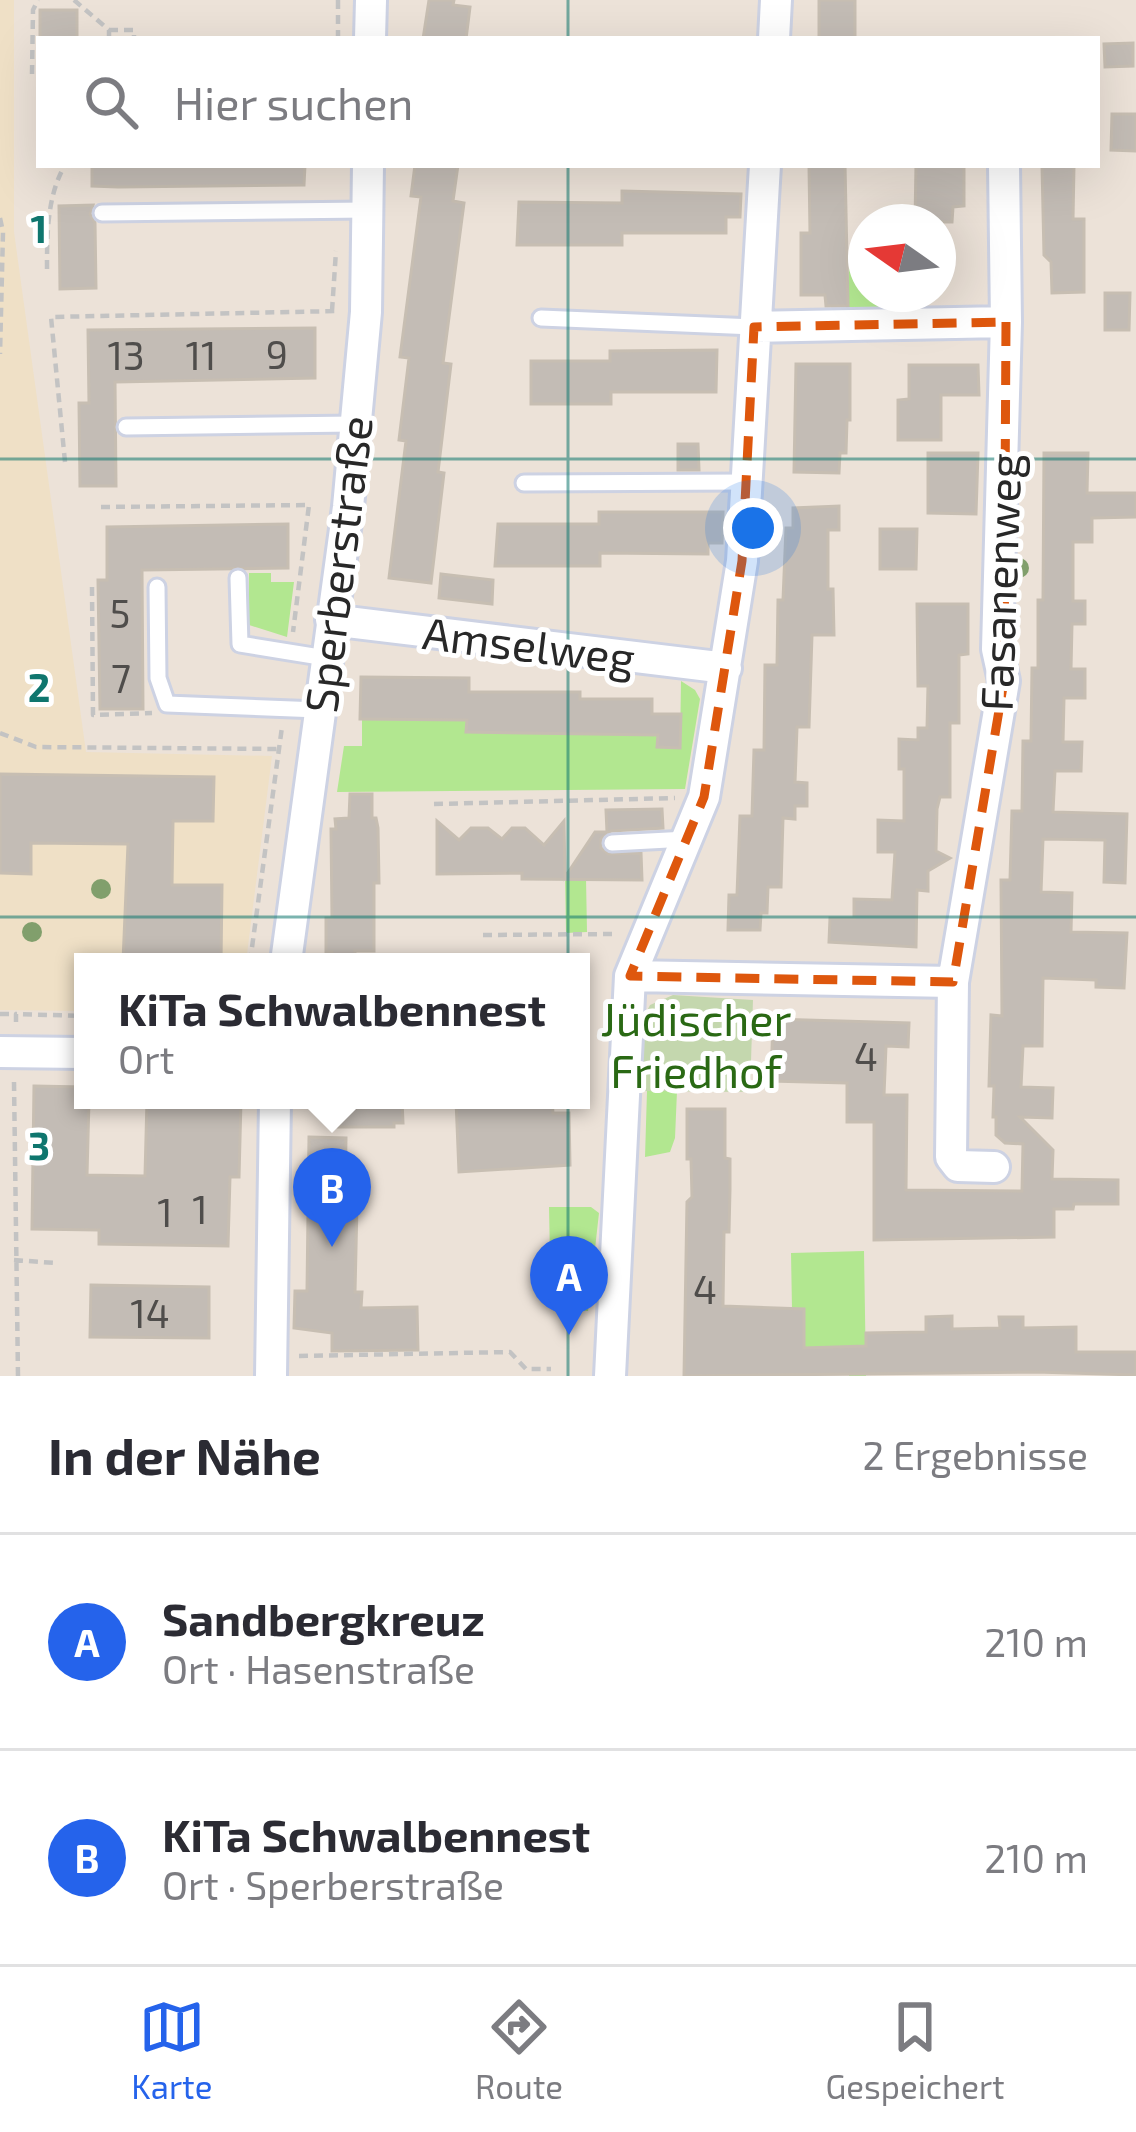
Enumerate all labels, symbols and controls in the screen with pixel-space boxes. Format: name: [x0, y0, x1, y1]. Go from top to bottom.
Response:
search box: [36, 36, 1100, 168]
icon: search: [78, 69, 144, 135]
text: Hier suchen: [174, 75, 414, 129]
text: 1: [31, 204, 47, 251]
north arrow: [848, 204, 956, 312]
house number: 9: [266, 330, 288, 377]
house number: 13: [107, 331, 145, 378]
house number: 11: [185, 331, 217, 378]
street label: Sperberstraße: [292, 412, 382, 716]
street label: Fasanenweg: [968, 452, 1030, 712]
your location: [723, 498, 783, 558]
house number: 5: [110, 589, 130, 636]
street label: Amselweg: [420, 604, 638, 684]
house number: 7: [111, 654, 131, 701]
text: 2: [28, 663, 50, 710]
popup: [74, 953, 590, 1109]
text: KiTa Schwalbennest: [118, 981, 546, 1035]
park label: Jüdischer Friedhof: [600, 991, 792, 1097]
house number: 4: [854, 1032, 878, 1079]
text: Ort: [118, 1035, 174, 1082]
text: 3: [28, 1121, 50, 1168]
pin: B: [293, 1148, 371, 1247]
house number: 1: [192, 1185, 208, 1232]
house number: 1: [157, 1188, 173, 1235]
pin: A: [530, 1236, 608, 1335]
house number: 4: [693, 1265, 717, 1312]
house number: 14: [130, 1289, 170, 1336]
text: In der Nähe: [48, 1424, 321, 1485]
text: 2 Ergebnisse: [862, 1431, 1088, 1478]
text: Sandbergkreuz: [162, 1591, 485, 1645]
text: A: [74, 1618, 100, 1665]
text: 210 m: [984, 1618, 1088, 1665]
text: Ort · Hasenstraße: [162, 1645, 475, 1692]
text: KiTa Schwalbennest: [162, 1807, 590, 1861]
text: B: [75, 1834, 99, 1881]
text: 210 m: [984, 1834, 1088, 1881]
text: Ort · Sperberstraße: [162, 1861, 504, 1908]
tab: Karte: [131, 1994, 212, 2106]
tab: Route: [475, 1994, 563, 2106]
tab: Gespeichert: [826, 1994, 1005, 2106]

